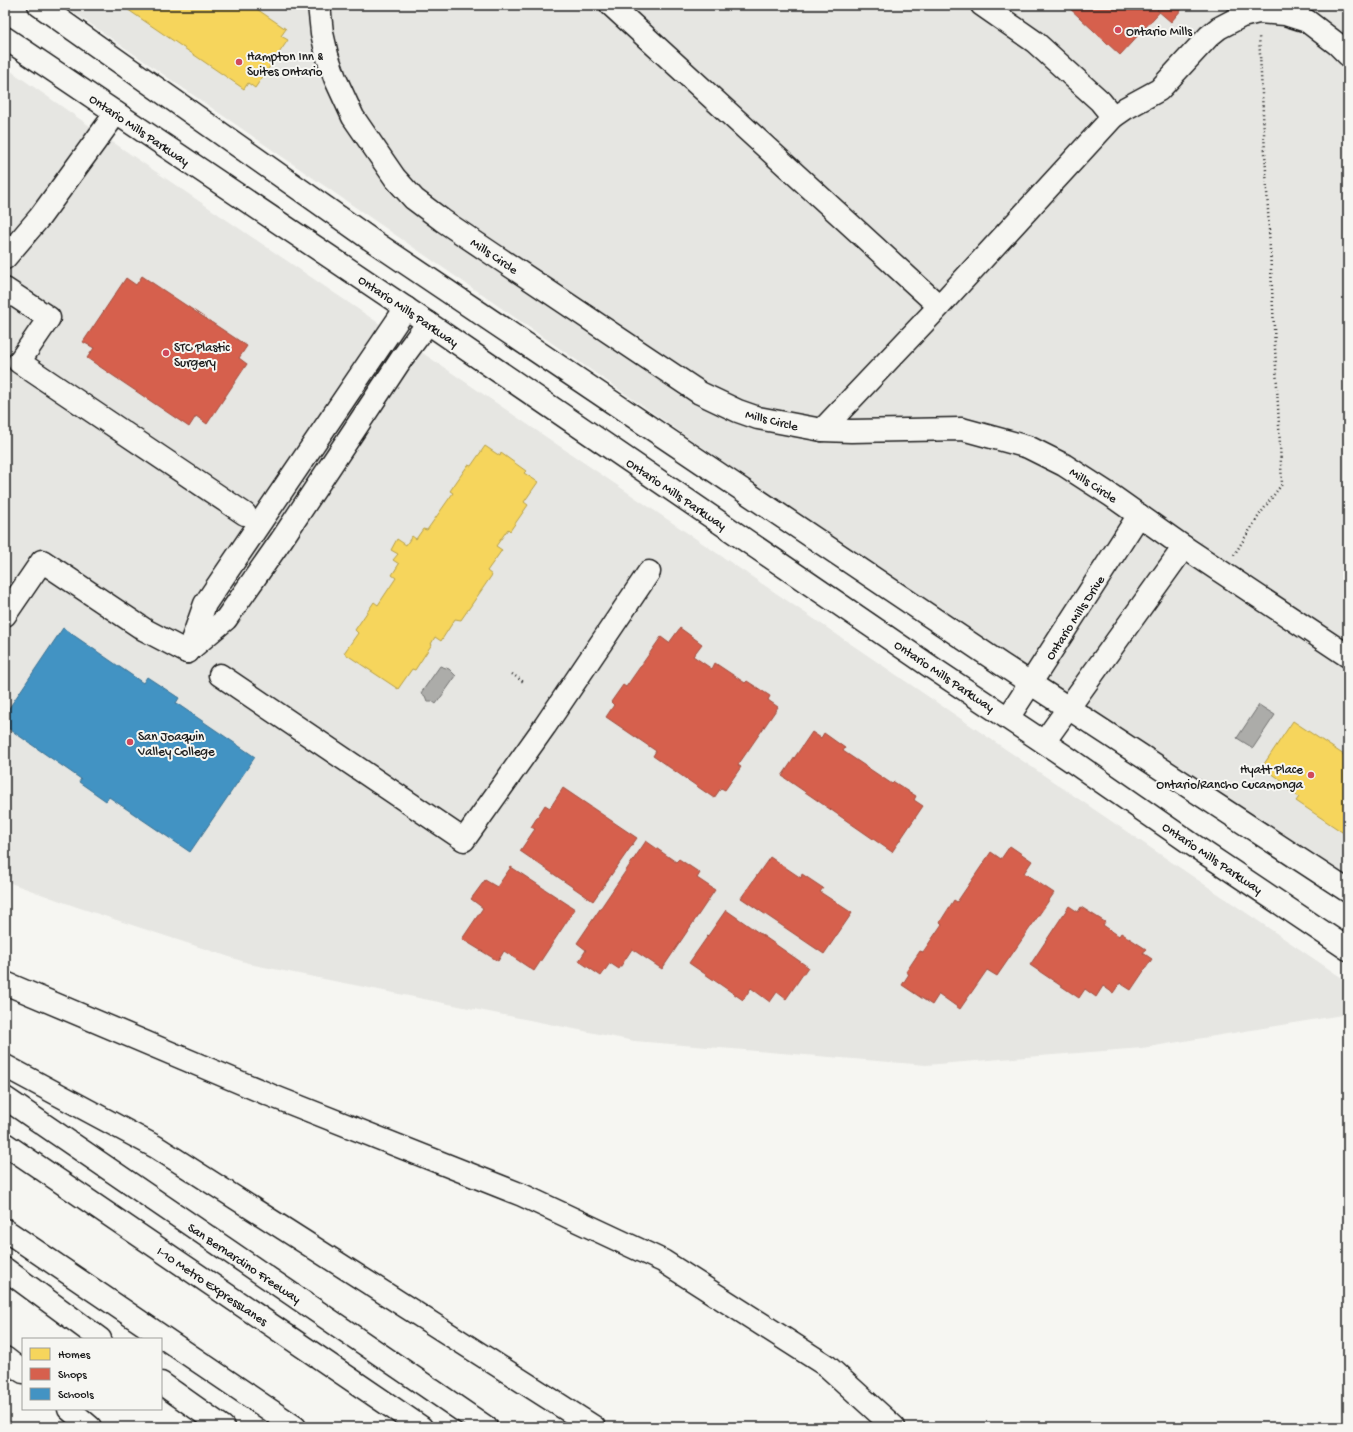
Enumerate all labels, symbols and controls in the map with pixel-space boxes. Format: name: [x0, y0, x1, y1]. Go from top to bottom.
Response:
marker: Ontario Mills: [1113, 25, 1123, 35]
place label: Ontario Mills: [1126, 25, 1193, 40]
place label: Hampton Inn & Suites Ontario: [247, 50, 323, 80]
marker: Hampton Inn & Suites Ontario: [234, 57, 244, 67]
street label: Ontario Mills Parkway: [86, 92, 192, 171]
street label: Mills Circle: [467, 236, 520, 279]
street label: Ontario Mills Parkway: [355, 273, 461, 352]
place label: STC Plastic Surgery: [174, 341, 230, 371]
marker: STC Plastic Surgery: [161, 348, 171, 358]
street label: Mills Circle: [743, 408, 800, 435]
street label: Ontario Mills Parkway: [623, 456, 729, 535]
street label: Mills Circle: [1066, 465, 1120, 507]
street label: Ontario Mills Drive: [1043, 573, 1109, 663]
street label: Ontario Mills Parkway: [891, 638, 997, 717]
place label: San Joaquin Valley College: [137, 730, 215, 760]
marker: San Joaquin Valley College: [125, 737, 135, 747]
place label: Hyatt Place Ontario/Rancho Cucamonga: [1156, 763, 1304, 793]
marker: Hyatt Place Ontario/Rancho Cucamonga: [1306, 770, 1316, 780]
street label: Ontario Mills Parkway: [1159, 820, 1265, 899]
street label: San Bernardino Freeway: [184, 1221, 304, 1308]
street label: I-10 Metro ExpressLanes: [153, 1244, 271, 1330]
legend: [22, 1338, 162, 1410]
text: Homes: [58, 1349, 91, 1363]
text: Shops: [58, 1369, 87, 1383]
text: Schools: [58, 1389, 94, 1403]

